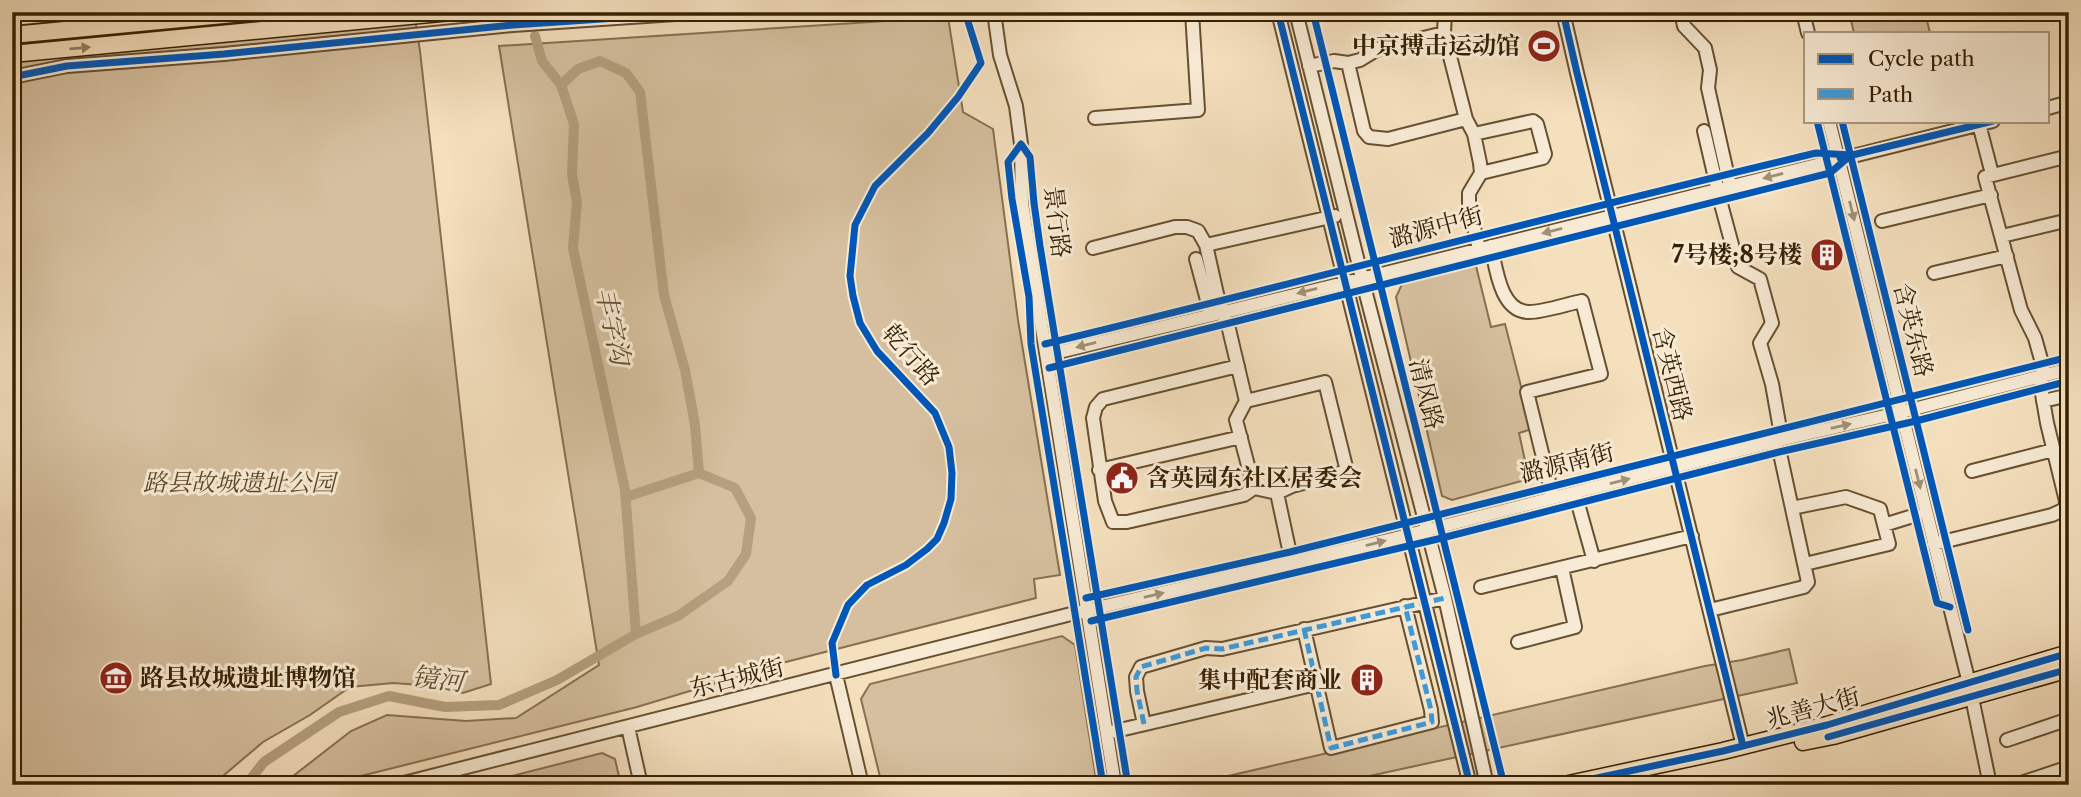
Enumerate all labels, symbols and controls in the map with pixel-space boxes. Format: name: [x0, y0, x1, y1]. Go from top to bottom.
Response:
sports icon: 中京搏击运动馆: [1525, 27, 1563, 65]
place label: 中京搏击运动馆: [1352, 31, 1520, 60]
legend: [1804, 32, 2050, 122]
one-way arrow: [69, 42, 91, 53]
text: Cycle path: [1868, 46, 1975, 71]
text: Path: [1868, 82, 1913, 107]
one-way arrow: [1762, 171, 1784, 182]
street label: 景行路: [1039, 184, 1076, 259]
street label: 潞源中街: [1386, 200, 1486, 253]
one-way arrow: [1847, 200, 1858, 222]
one-way arrow: [1541, 226, 1563, 237]
building icon: 7号楼;8号楼: [1808, 236, 1846, 274]
place label: 7号楼;8号楼: [1672, 240, 1802, 269]
street label: 含英东路: [1888, 280, 1939, 380]
water label: 丰字沟: [589, 285, 638, 371]
one-way arrow: [1296, 286, 1318, 297]
street label: 乾行路: [877, 318, 946, 391]
street label: 含英西路: [1647, 324, 1698, 424]
one-way arrow: [1075, 340, 1097, 351]
street label: 清风路: [1404, 355, 1449, 432]
one-way arrow: [1830, 420, 1852, 431]
street label: 潞源南街: [1517, 437, 1617, 488]
public building icon: 含英园东社区居委会: [1103, 459, 1141, 497]
place label: 含英园东社区居委会: [1146, 463, 1362, 492]
park label: 路县故城遗址公园: [143, 468, 339, 497]
one-way arrow: [1913, 468, 1924, 490]
one-way arrow: [1609, 476, 1631, 487]
one-way arrow: [1365, 537, 1387, 548]
one-way arrow: [1143, 589, 1165, 600]
street label: 东古城街: [687, 652, 787, 703]
museum icon: 路县故城遗址博物馆: [97, 659, 135, 697]
water label: 镜河: [410, 660, 470, 698]
building icon: 集中配套商业: [1348, 661, 1386, 699]
place label: 路县故城遗址博物馆: [140, 663, 356, 692]
place label: 集中配套商业: [1198, 665, 1342, 694]
street label: 兆善大街: [1763, 681, 1863, 734]

